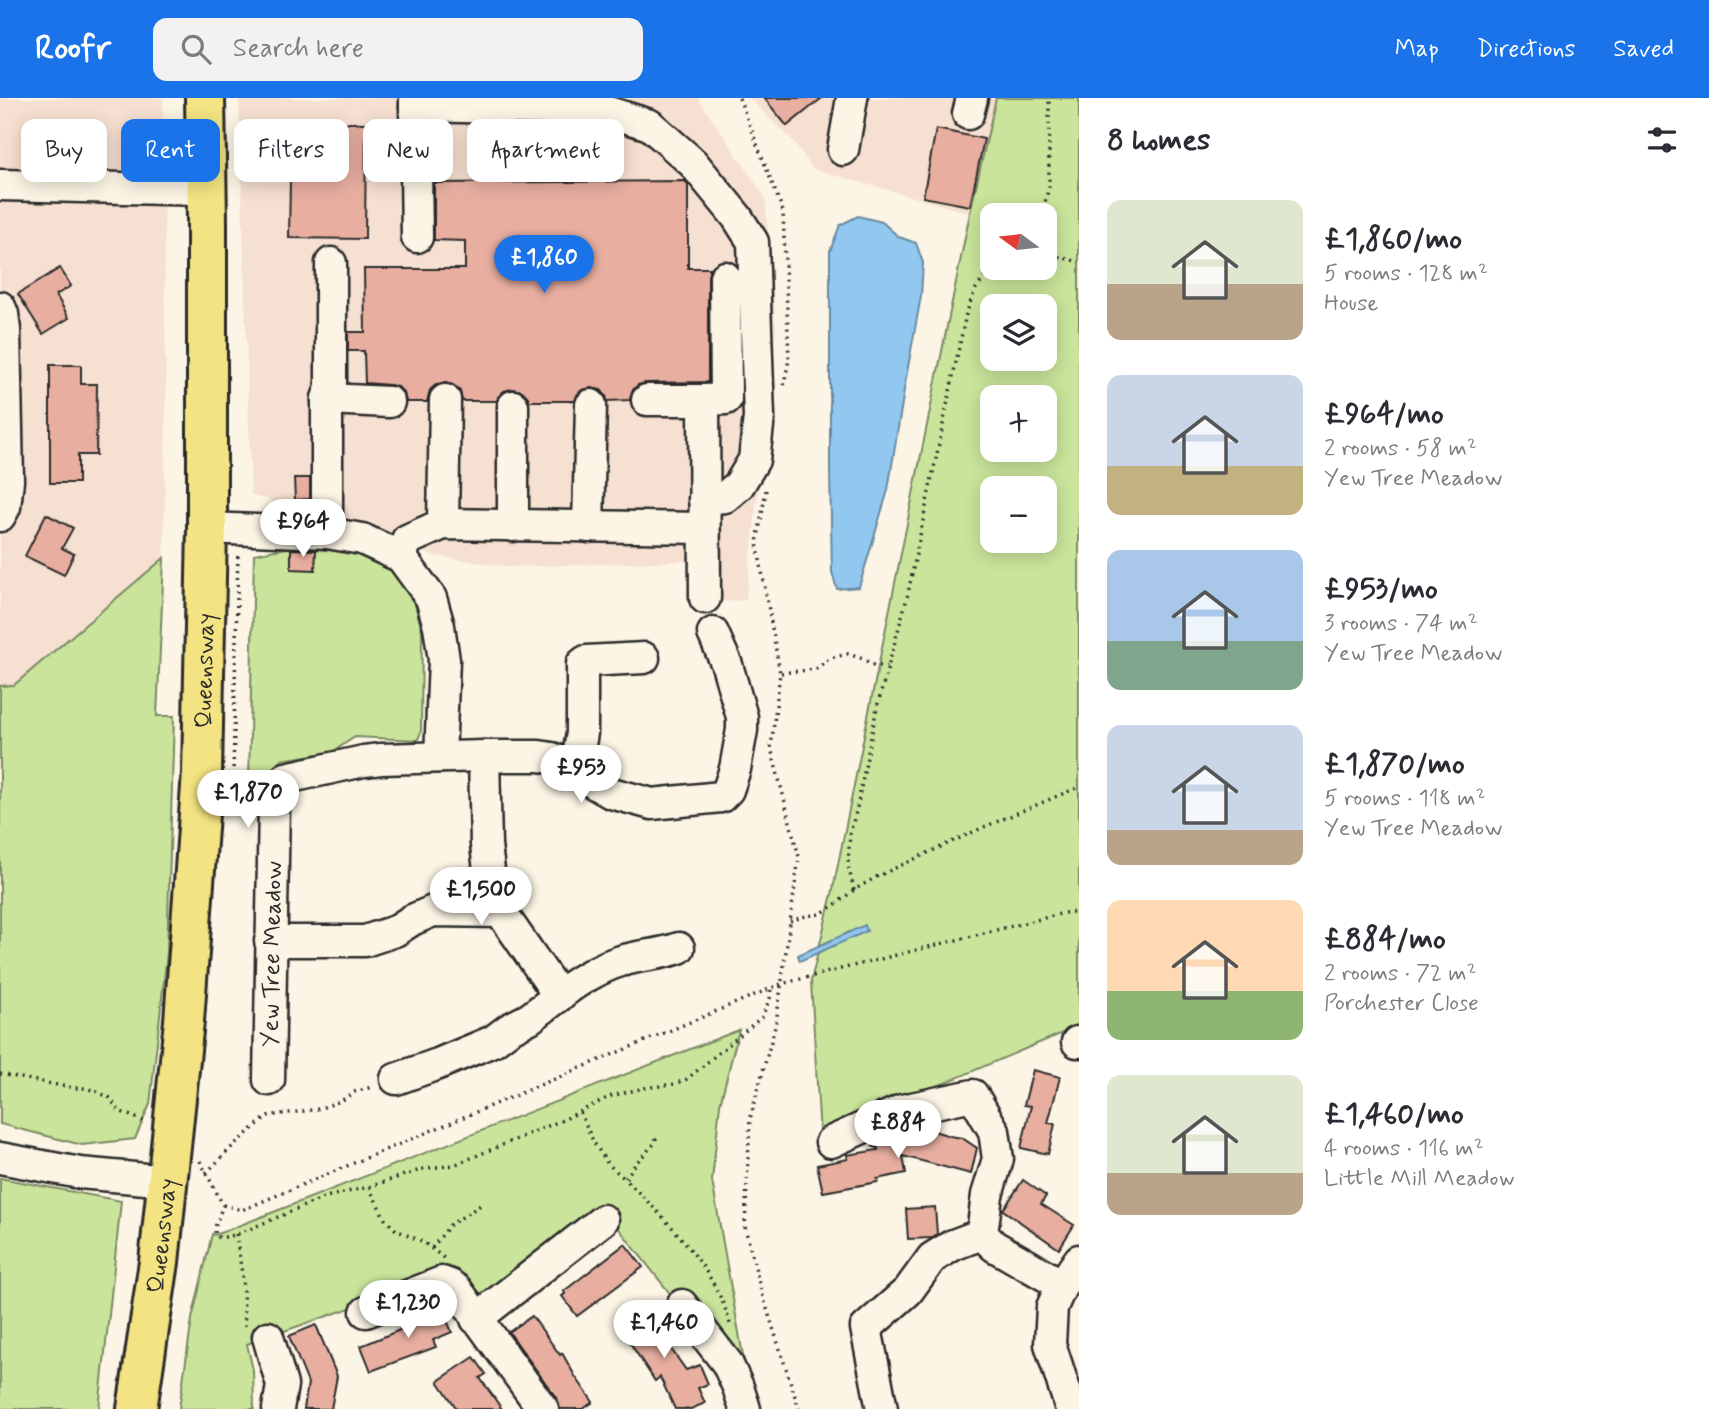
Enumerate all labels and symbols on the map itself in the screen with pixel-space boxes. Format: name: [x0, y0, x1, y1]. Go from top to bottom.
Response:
north arrow: [980, 203, 1057, 280]
pin: £1,860: [487, 236, 601, 295]
pin: £964: [262, 500, 344, 559]
street label: Queensway: [189, 613, 222, 729]
pin: £953: [540, 746, 622, 805]
pin: £1,870: [191, 770, 305, 830]
street label: Yew Tree Meadow: [256, 861, 290, 1047]
pin: £1,500: [424, 868, 538, 927]
pin: £884: [857, 1100, 939, 1160]
street label: Queensway: [141, 1177, 185, 1295]
pin: £1,230: [351, 1280, 465, 1340]
pin: £1,460: [607, 1300, 721, 1360]

